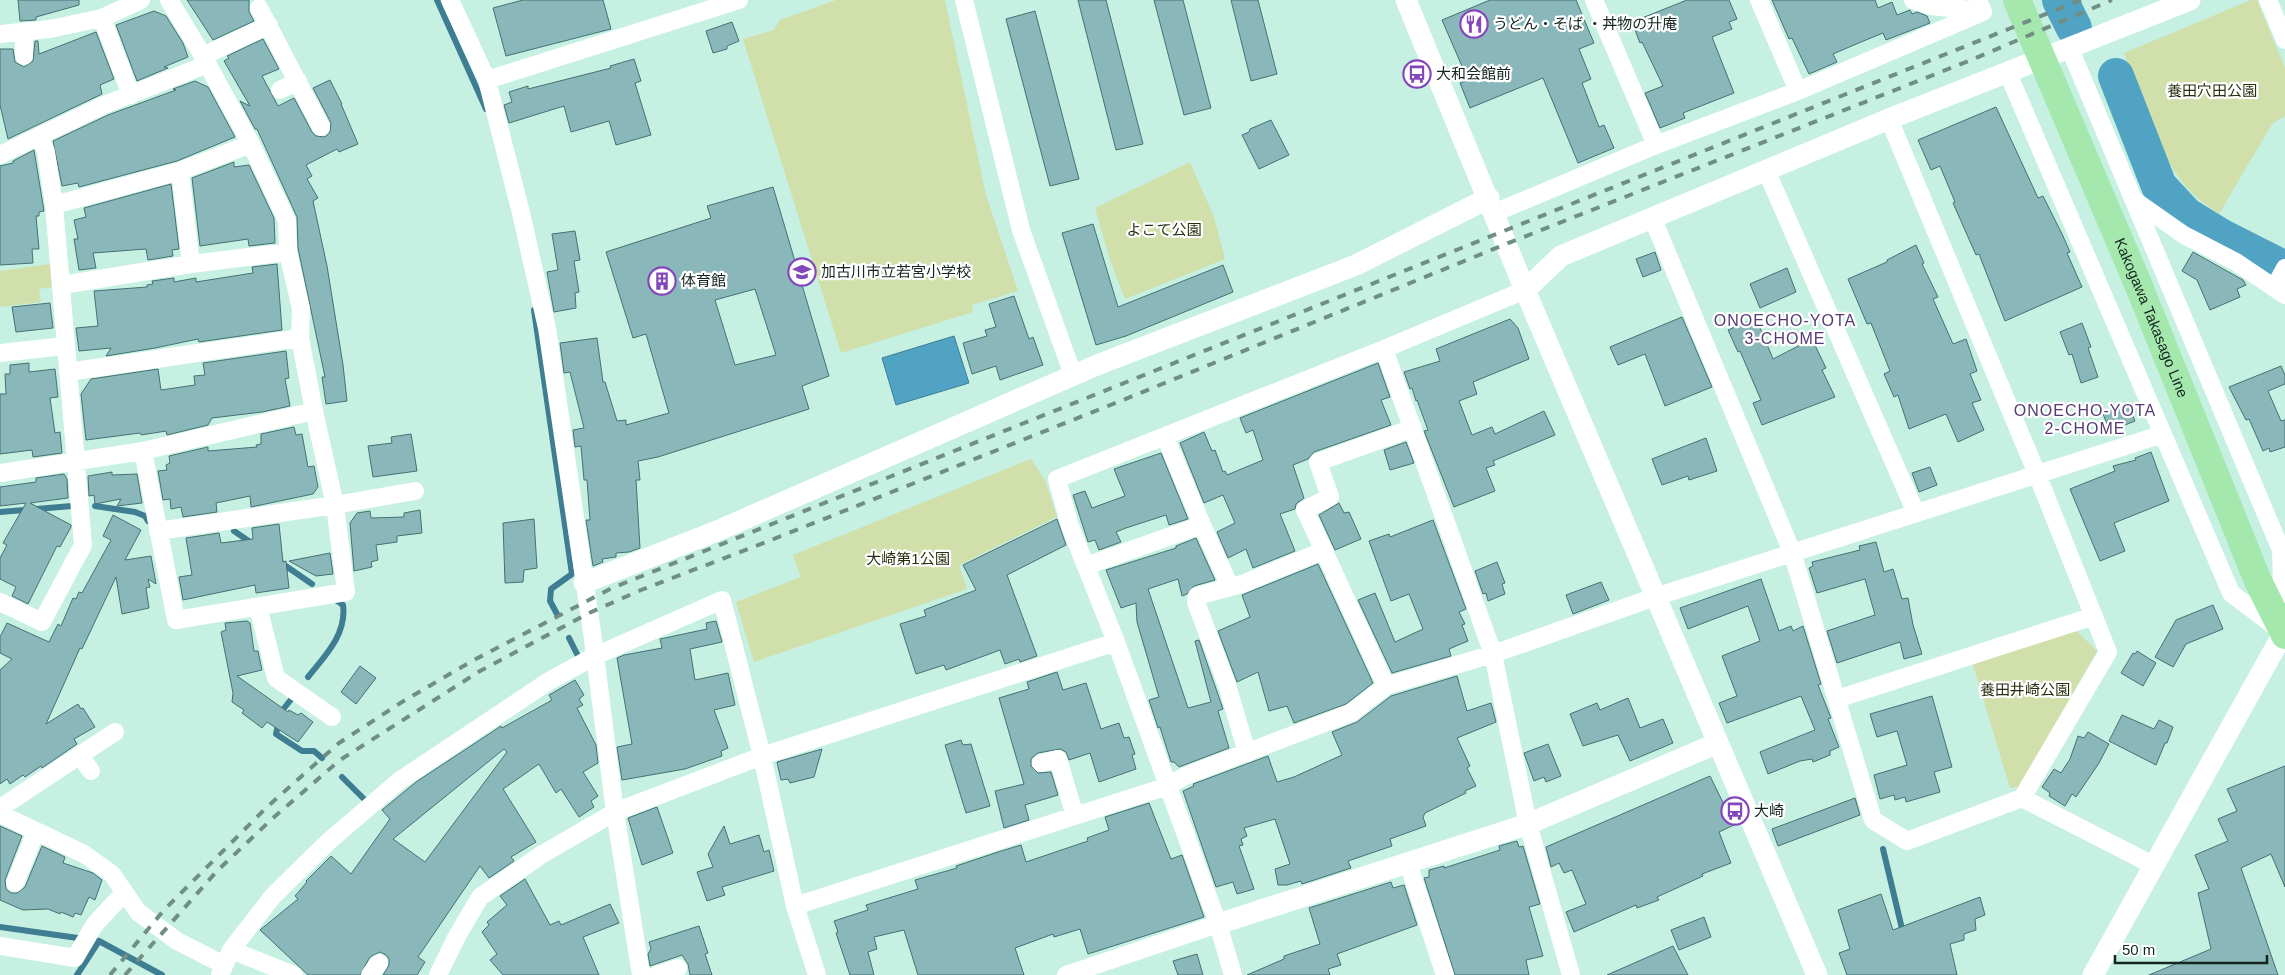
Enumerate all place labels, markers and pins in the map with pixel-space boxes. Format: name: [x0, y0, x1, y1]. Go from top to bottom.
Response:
restaurant icon: うどん・そば ・丼物の升庵: [1459, 9, 1489, 39]
place label: うどん・そば ・丼物の升庵: [1493, 15, 1677, 32]
bus stop icon: 大和会館前: [1402, 59, 1432, 89]
place label: 大和会館前: [1436, 65, 1511, 82]
school or university icon: 加古川市立若宮小学校: [787, 257, 817, 287]
place label: 加古川市立若宮小学校: [821, 263, 971, 280]
building icon: 体育館: [647, 266, 677, 296]
place label: 体育館: [681, 272, 726, 289]
bus stop icon: 大崎: [1720, 796, 1750, 826]
place label: 大崎: [1754, 802, 1784, 819]

